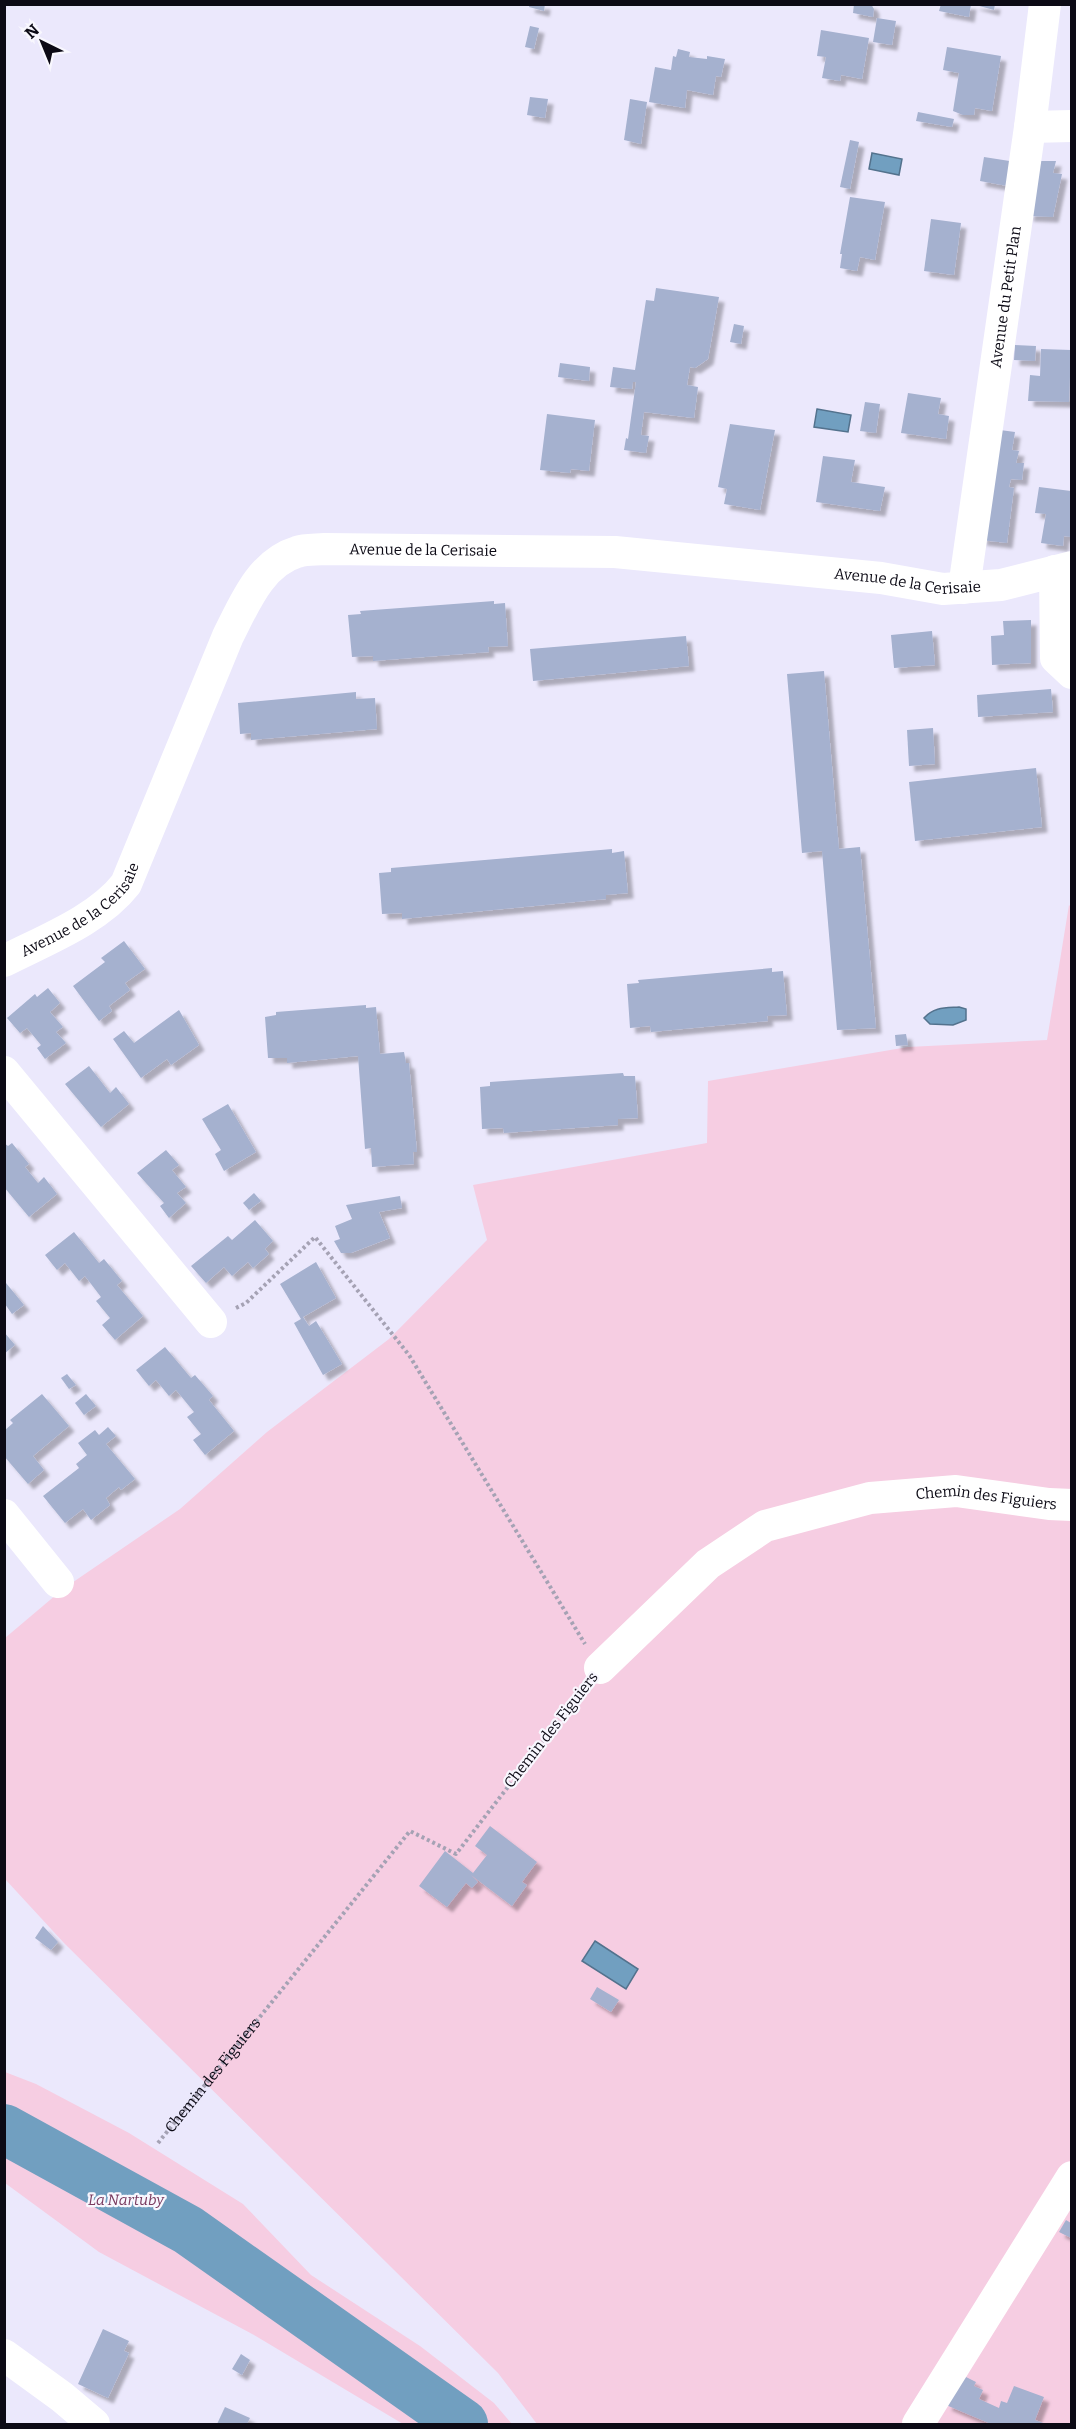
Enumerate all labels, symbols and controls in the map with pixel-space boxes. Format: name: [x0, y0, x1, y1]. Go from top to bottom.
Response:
north arrow: [12, 12, 72, 72]
text: N: [21, 20, 43, 43]
street label: Avenue du Petit Plan: [987, 224, 1025, 369]
street label: Avenue de la Cerisaie: [349, 540, 497, 560]
street label: Avenue de la Cerisaie: [833, 564, 981, 598]
street label: Avenue de la Cerisaie: [18, 860, 143, 960]
street label: Chemin des Figuiers: [915, 1482, 1057, 1513]
street label: Chemin des Figuiers: [500, 1669, 602, 1791]
street label: Chemin des Figuiers: [161, 2014, 264, 2136]
park label: La Nartuby: [88, 2191, 165, 2209]

